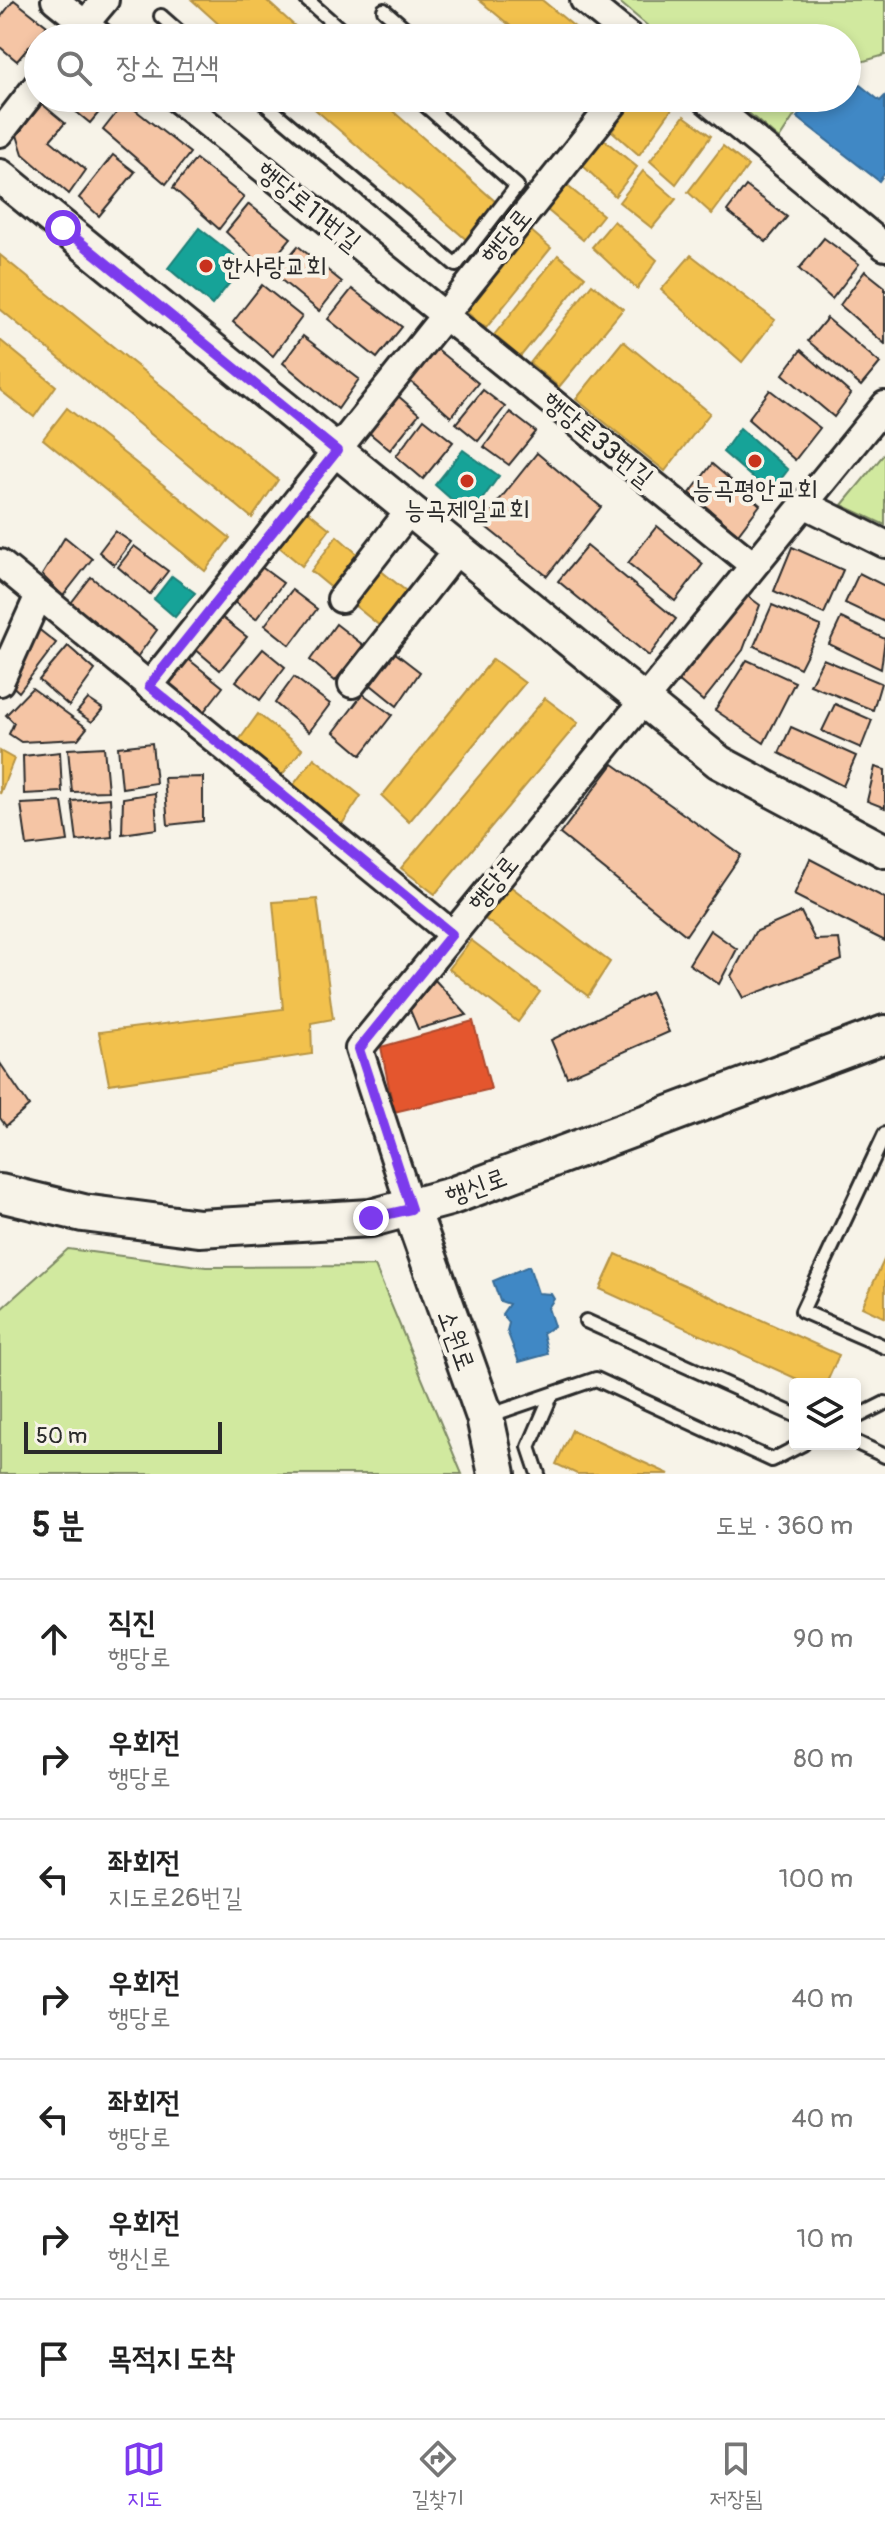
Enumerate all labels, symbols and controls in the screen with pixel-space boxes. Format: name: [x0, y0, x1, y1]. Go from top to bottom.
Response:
search box: [24, 24, 861, 112]
icon: search: [52, 46, 96, 90]
text: 장소 검색: [116, 49, 219, 86]
street label: 행당로11번길: [250, 155, 367, 259]
street label: 행당로: [475, 202, 539, 271]
route start: [45, 210, 81, 246]
place label: 한사랑교회: [222, 251, 327, 283]
marker: 한사랑교회: [197, 257, 215, 275]
street label: 행당로33번길: [535, 385, 659, 494]
marker: 능곡평안교회: [746, 452, 764, 470]
marker: 능곡제일교회: [458, 472, 476, 490]
place label: 능곡평안교회: [692, 474, 818, 506]
place label: 능곡제일교회: [404, 494, 530, 526]
street label: 행당로: [462, 849, 526, 918]
street label: 행신로: [441, 1161, 511, 1213]
route end: [353, 1200, 389, 1236]
street label: 소원로: [430, 1305, 482, 1375]
map controls: [789, 1378, 861, 1450]
button: layers: [789, 1378, 861, 1450]
scale bar: [24, 1418, 222, 1454]
text: 50 m: [36, 1422, 87, 1450]
text: 5 분: [32, 1504, 85, 1547]
text: 도보 · 360 m: [715, 1510, 853, 1542]
text: 직진: [108, 1604, 156, 1641]
icon: ahead: [32, 1617, 76, 1661]
text: 90 m: [793, 1623, 853, 1655]
text: 행당로: [108, 1642, 171, 1674]
text: 우회전: [108, 1724, 180, 1761]
icon: right: [32, 1737, 76, 1781]
text: 80 m: [793, 1743, 853, 1775]
text: 행당로: [108, 1762, 171, 1794]
text: 좌회전: [108, 1844, 180, 1881]
icon: left: [32, 1857, 76, 1901]
text: 100 m: [779, 1863, 853, 1895]
text: 지도로26번길: [108, 1882, 242, 1914]
text: 우회전: [108, 1964, 180, 2001]
icon: right: [32, 1977, 76, 2021]
text: 40 m: [791, 1983, 853, 2015]
text: 행당로: [108, 2002, 171, 2034]
text: 좌회전: [108, 2084, 180, 2121]
icon: left: [32, 2097, 76, 2141]
text: 40 m: [791, 2103, 853, 2135]
text: 행당로: [108, 2122, 171, 2154]
text: 우회전: [108, 2204, 180, 2241]
icon: right: [32, 2217, 76, 2261]
text: 10 m: [796, 2223, 853, 2255]
text: 행신로: [108, 2242, 171, 2274]
icon: arrive: [32, 2337, 76, 2381]
text: 목적지 도착: [108, 2340, 235, 2377]
tab: 지도: [122, 2437, 166, 2513]
tab: 길찾기: [411, 2437, 464, 2513]
tab: 저장됨: [709, 2437, 763, 2513]

